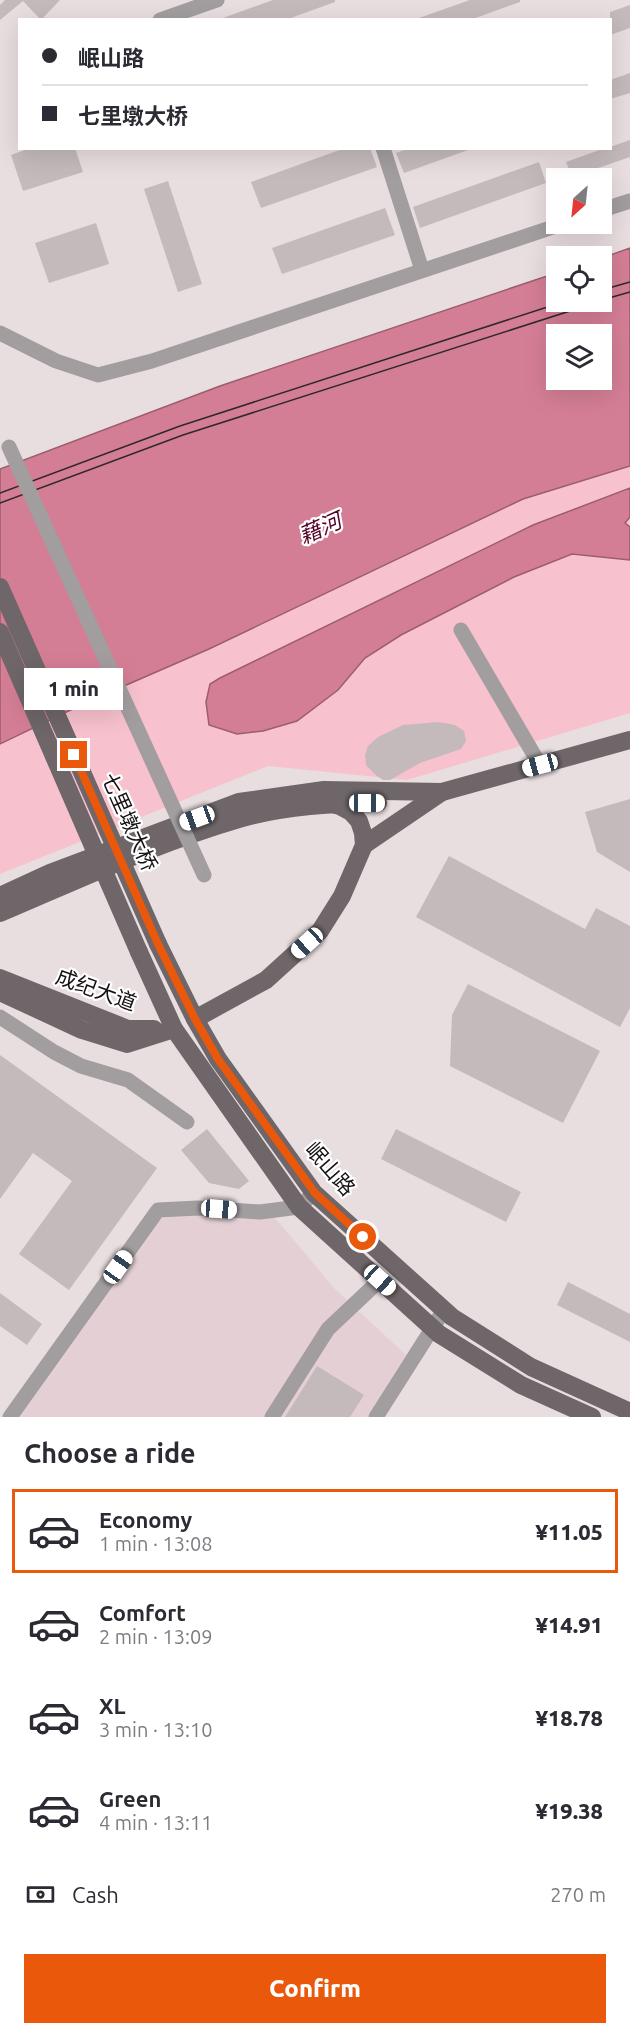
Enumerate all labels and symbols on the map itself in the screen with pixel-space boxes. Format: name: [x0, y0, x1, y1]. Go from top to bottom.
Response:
north arrow: [546, 168, 612, 234]
water label: 藉河: [295, 506, 349, 548]
callout: 1 min: [25, 668, 124, 710]
route end: [60, 741, 87, 768]
car: [520, 752, 560, 778]
street label: 七里墩大桥: [98, 769, 162, 874]
car: [349, 794, 385, 812]
car: [177, 803, 217, 833]
car: [288, 924, 326, 962]
street label: 成纪大道: [53, 963, 140, 1015]
street label: 岷山路: [301, 1137, 360, 1200]
car: [200, 1199, 238, 1219]
route start: [349, 1223, 376, 1250]
car: [100, 1247, 136, 1287]
car: [361, 1261, 399, 1299]

